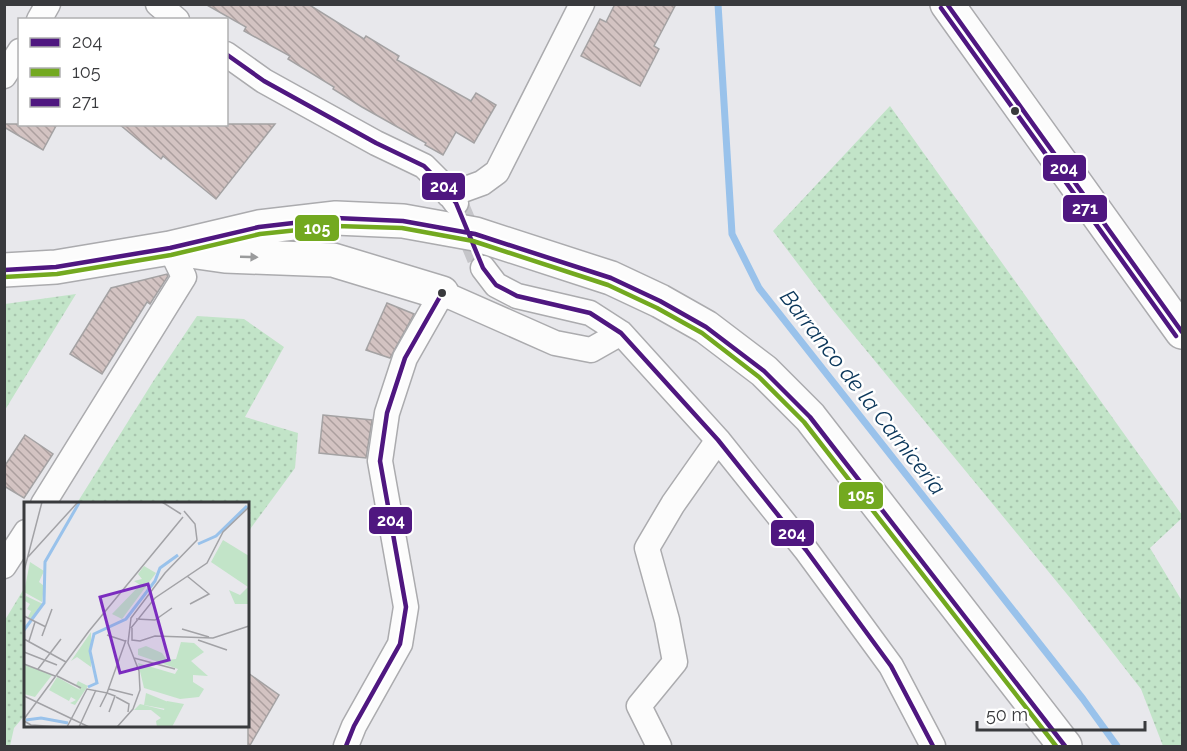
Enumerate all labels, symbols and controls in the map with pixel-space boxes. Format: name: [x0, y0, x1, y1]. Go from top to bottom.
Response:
legend: [18, 18, 228, 126]
text: 204: [72, 31, 102, 52]
text: 105: [72, 61, 101, 82]
text: 271: [72, 91, 99, 112]
unlabelled marker: [1009, 105, 1021, 117]
line badge: 204: [1042, 154, 1087, 182]
text: 204: [1050, 159, 1078, 178]
line badge: 204: [421, 172, 466, 201]
text: 204: [430, 177, 458, 196]
line badge: 271: [1062, 194, 1108, 223]
text: 271: [1072, 199, 1098, 218]
line badge: 105: [294, 214, 340, 242]
text: 105: [304, 219, 330, 238]
one-way arrow: [240, 253, 259, 262]
water label: Barranco de la Carnicería: [775, 284, 951, 500]
unlabelled marker: [436, 287, 448, 299]
line badge: 105: [838, 481, 884, 510]
text: 105: [848, 486, 874, 505]
inset map: [24, 502, 249, 727]
line badge: 204: [368, 506, 413, 535]
text: 204: [377, 511, 405, 530]
line badge: 204: [770, 519, 815, 547]
text: 204: [778, 524, 806, 543]
scale bar: [977, 694, 1145, 732]
text: 50 m: [986, 704, 1028, 725]

